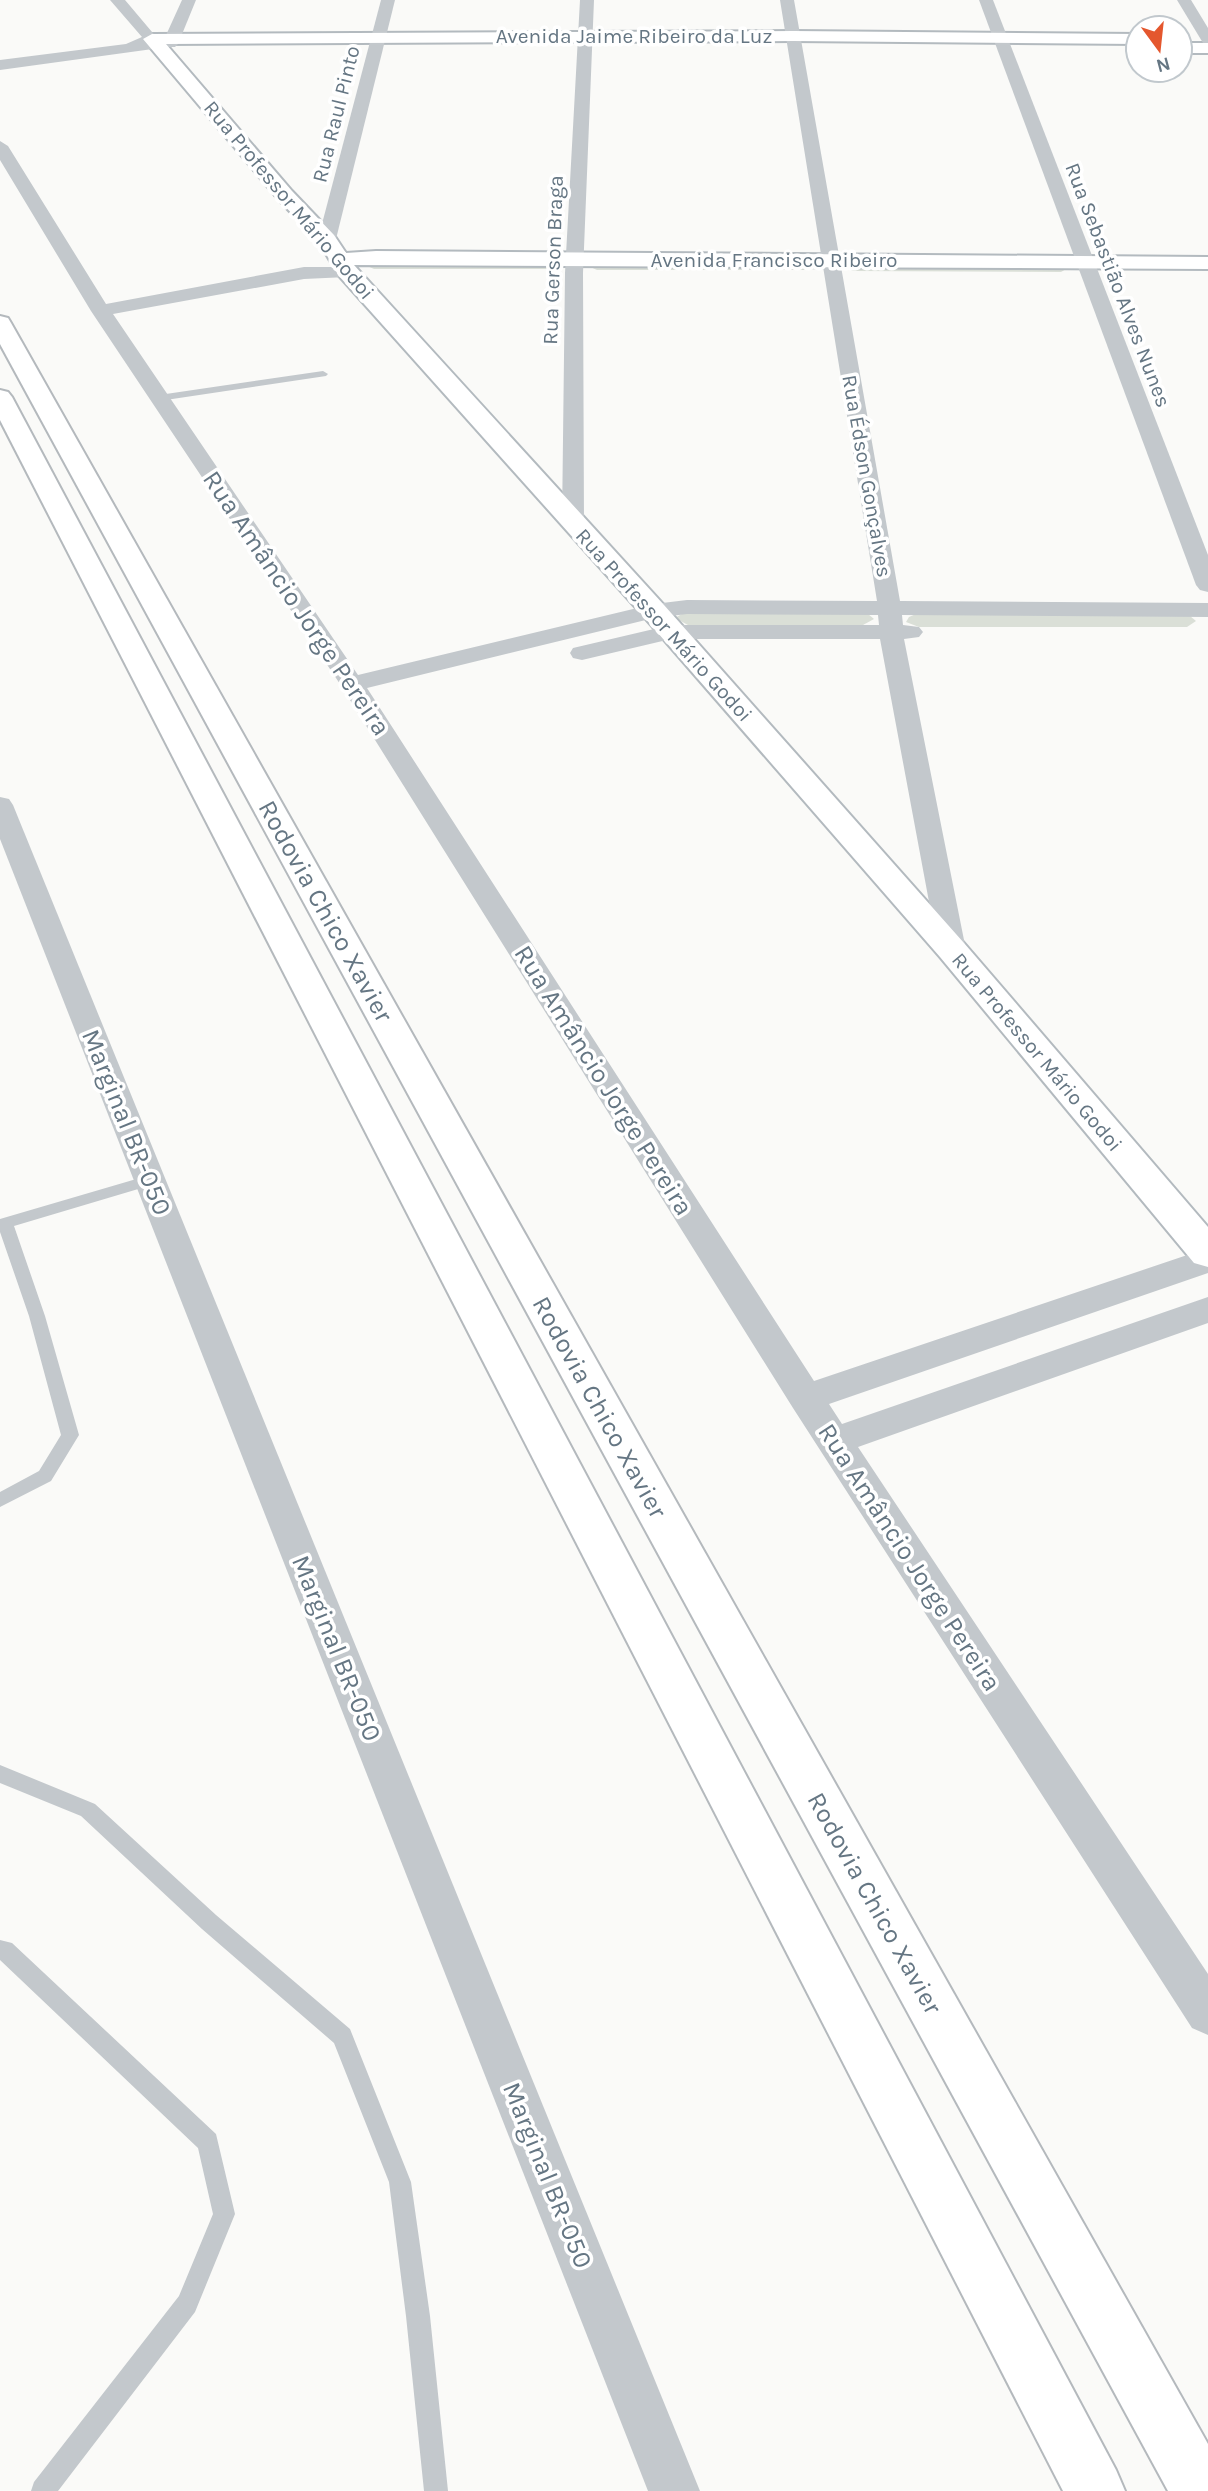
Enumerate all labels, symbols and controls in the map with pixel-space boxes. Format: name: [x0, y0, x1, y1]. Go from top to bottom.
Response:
north arrow: [1124, 14, 1194, 84]
street label: Avenida Jaime Ribeiro da Luz: [496, 24, 772, 48]
street label: Rua Raul Pinto: [307, 43, 365, 185]
text: N: [1154, 52, 1173, 77]
street label: Rua Professor Mário Godoi: [199, 96, 379, 304]
street label: Rua Sebastião Alves Nunes: [1060, 159, 1176, 411]
street label: Rua Gerson Braga: [538, 175, 568, 345]
street label: Avenida Francisco Ribeiro: [651, 248, 897, 272]
street label: Rua Édson Gonçalves: [837, 373, 897, 579]
street label: Rua Amâncio Jorge Pereira: [196, 465, 397, 742]
street label: Rua Professor Mário Godoi: [571, 523, 757, 727]
street label: Rodovia Chico Xavier: [252, 795, 400, 1028]
street label: Rua Amâncio Jorge Pereira: [508, 939, 700, 1221]
street label: Rua Professor Mário Godoi: [947, 948, 1127, 1156]
street label: Marginal BR-050: [75, 1025, 178, 1220]
street label: Rodovia Chico Xavier: [526, 1291, 674, 1524]
street label: Rua Amâncio Jorge Pereira: [811, 1418, 1008, 1697]
street label: Marginal BR-050: [285, 1551, 388, 1746]
street label: Rodovia Chico Xavier: [801, 1787, 949, 2020]
street label: Marginal BR-050: [496, 2078, 599, 2273]

